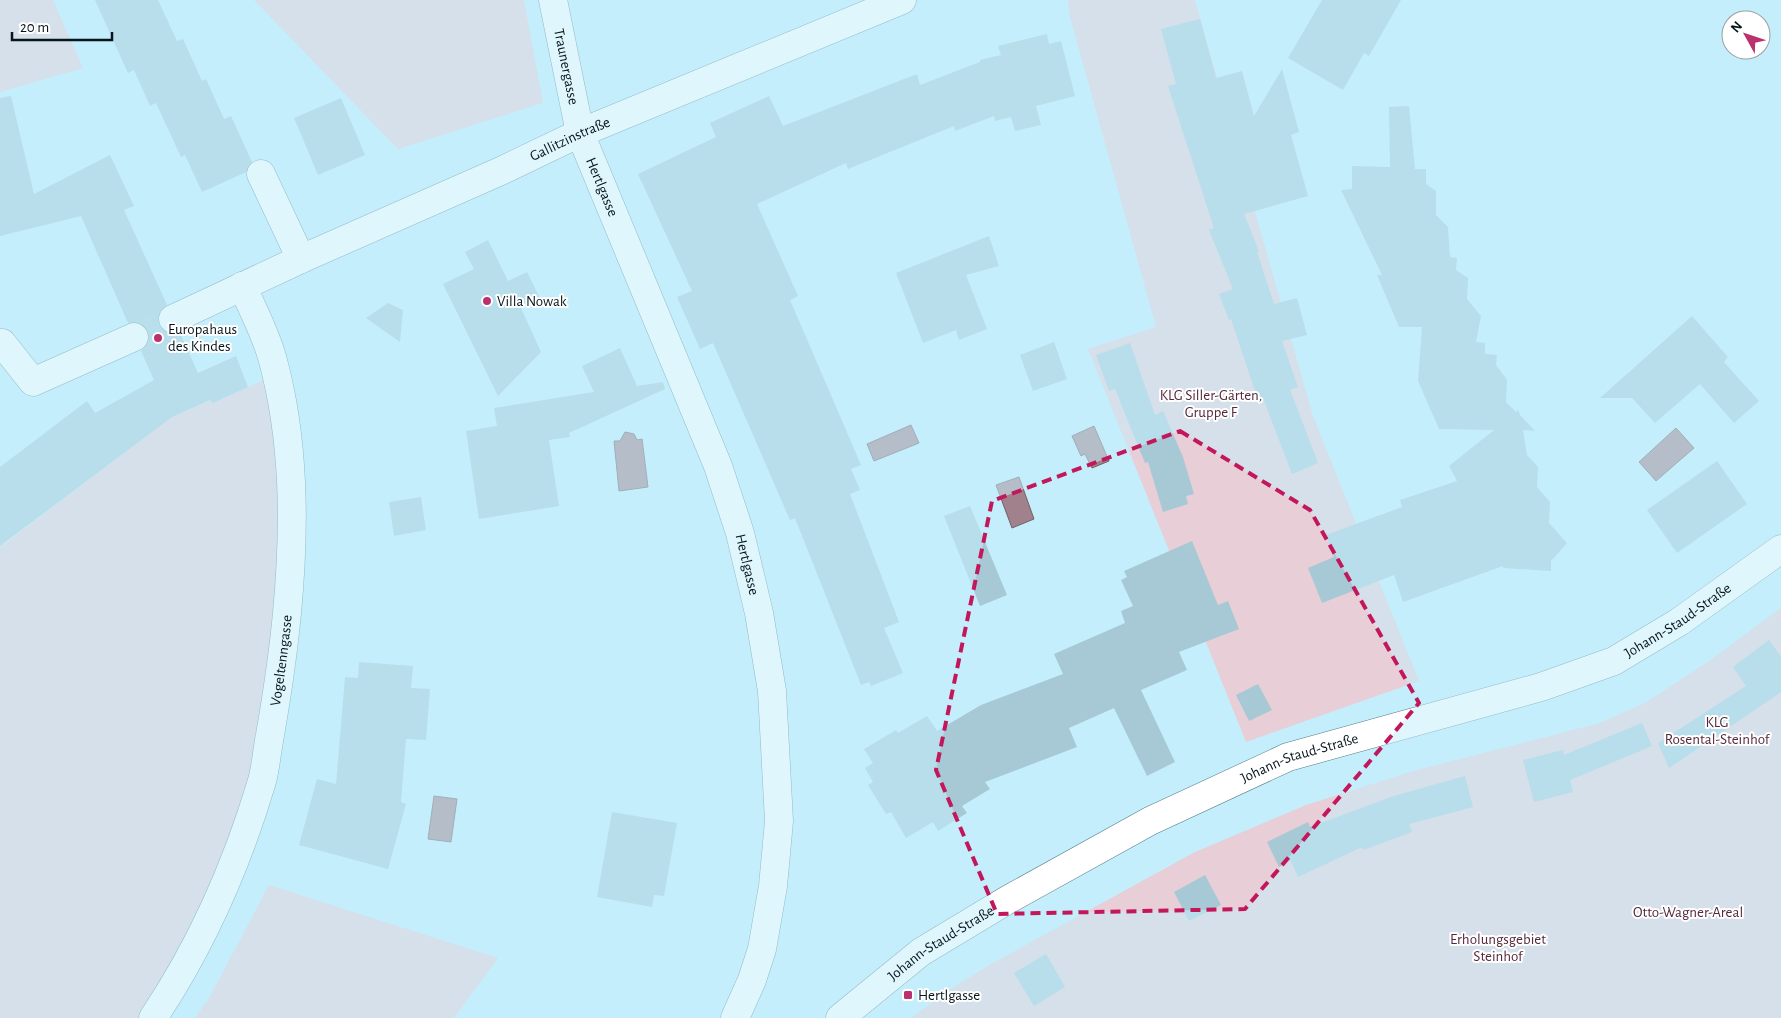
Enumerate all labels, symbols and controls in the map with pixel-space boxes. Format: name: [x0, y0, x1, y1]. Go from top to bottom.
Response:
scale bar: [12, 10, 112, 42]
north arrow: [1721, 10, 1771, 60]
text: N: [1728, 19, 1745, 36]
text: 20 m: [20, 20, 49, 35]
street label: Traunergasse: [552, 27, 582, 106]
street label: Gallitzinstraße: [527, 114, 612, 163]
street label: Hertlgasse: [583, 155, 621, 219]
place label: Villa Nowak: [497, 294, 567, 309]
marker: Villa Nowak: [481, 295, 493, 307]
place label: Europahaus des Kindes: [168, 322, 237, 354]
marker: Europahaus des Kindes: [152, 332, 164, 344]
park label: KLG Siller-Gärten, Gruppe F: [1160, 388, 1262, 420]
street label: Hertlgasse: [733, 532, 762, 597]
street label: Johann-Staud-Straße: [1622, 580, 1734, 660]
street label: Vogeltenngasse: [267, 614, 294, 707]
park label: KLG Rosental-Steinhof: [1665, 715, 1771, 747]
street label: Johann-Staud-Straße: [1238, 730, 1360, 785]
street label: Johann-Staud-Straße: [885, 902, 996, 983]
park label: Otto-Wagner-Areal: [1633, 905, 1743, 920]
park label: Erholungsgebiet Steinhof: [1450, 932, 1546, 964]
place label: Hertlgasse: [918, 988, 980, 1003]
marker: Hertlgasse: [902, 989, 914, 1001]

